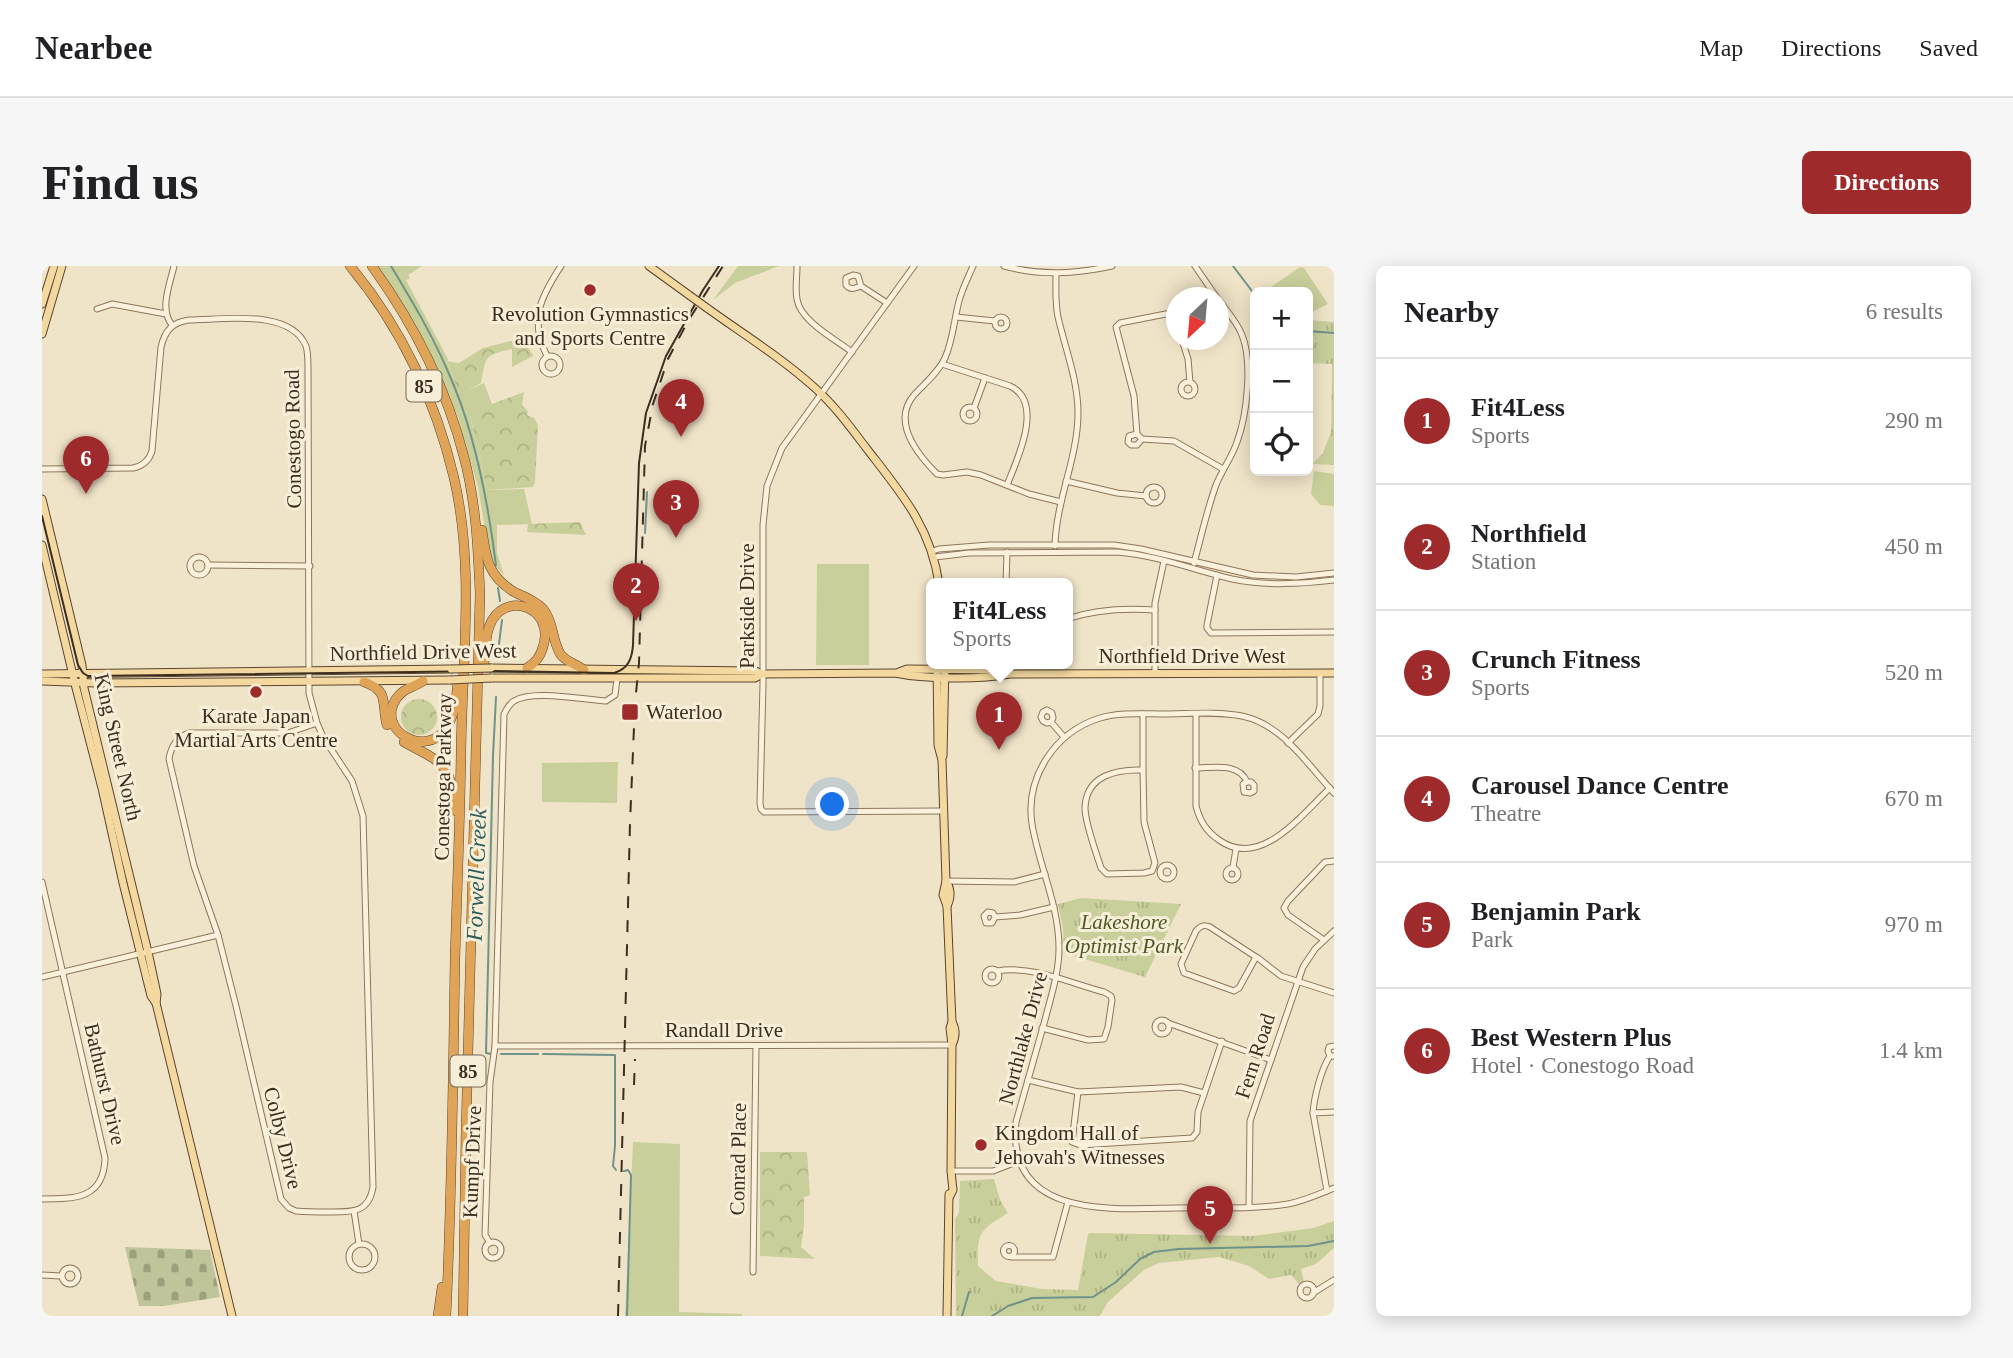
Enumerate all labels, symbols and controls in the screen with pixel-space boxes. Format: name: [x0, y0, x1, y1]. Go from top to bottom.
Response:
text: Nearbee: [35, 30, 152, 66]
text: Map: [1699, 35, 1743, 61]
text: Directions: [1781, 35, 1881, 61]
text: Saved: [1919, 35, 1978, 61]
button: Directions: [1802, 151, 1971, 214]
text: Find us: [42, 155, 199, 210]
marker: Revolution Gymnastics and Sports Centre: [582, 282, 598, 298]
north arrow: [1166, 287, 1229, 350]
map controls: [1250, 287, 1313, 476]
button: +: [1250, 287, 1313, 350]
text: Nearby: [1404, 295, 1499, 328]
text: 6 results: [1866, 299, 1943, 324]
place label: Revolution Gymnastics and Sports Centre: [491, 302, 689, 350]
button: −: [1250, 350, 1313, 413]
street label: Conestogo Road: [280, 369, 306, 509]
road number: 85: [406, 370, 442, 402]
pin: 4: [658, 379, 704, 437]
text: Fit4Less: [1471, 393, 1565, 422]
text: 1: [1421, 408, 1433, 433]
text: 290 m: [1885, 408, 1943, 433]
button: locate: [1250, 413, 1313, 476]
text: Sports: [1471, 423, 1530, 448]
pin: 6: [63, 436, 109, 494]
pin: 3: [653, 480, 699, 538]
text: Northfield: [1471, 519, 1587, 548]
text: 2: [1421, 534, 1433, 559]
text: 450 m: [1885, 534, 1943, 559]
street label: Parkside Drive: [735, 543, 759, 669]
text: Station: [1471, 549, 1536, 574]
pin: 2: [613, 563, 659, 621]
popup: [926, 578, 1073, 669]
text: Fit4Less: [953, 596, 1046, 625]
text: Sports: [953, 626, 1011, 651]
street label: Northfield Drive West: [329, 638, 517, 666]
street label: Northfield Drive West: [1099, 644, 1286, 668]
text: Crunch Fitness: [1471, 645, 1641, 674]
text: 3: [1421, 660, 1433, 685]
text: 520 m: [1885, 660, 1943, 685]
street label: King Street North: [89, 671, 147, 823]
text: Sports: [1471, 675, 1530, 700]
marker: Karate Japan Martial Arts Centre: [248, 684, 264, 700]
pin: 1: [976, 692, 1022, 750]
street label: Conestoga Parkway: [430, 693, 456, 861]
place label: Waterloo: [646, 700, 722, 724]
marker: Waterloo: [620, 702, 640, 722]
place label: Karate Japan Martial Arts Centre: [174, 704, 338, 752]
text: Carousel Dance Centre: [1471, 771, 1729, 800]
text: 4: [1421, 786, 1433, 811]
text: 670 m: [1885, 786, 1943, 811]
your location: [815, 787, 849, 821]
text: Theatre: [1471, 801, 1541, 826]
water label: Forwell Creek: [462, 808, 491, 943]
text: Benjamin Park: [1471, 897, 1641, 926]
park label: Lakeshore Optimist Park: [1065, 910, 1184, 958]
text: 5: [1421, 912, 1433, 937]
text: 970 m: [1885, 912, 1943, 937]
text: Park: [1471, 927, 1513, 952]
street label: Northlake Drive: [994, 969, 1052, 1107]
street label: Fern Road: [1230, 1010, 1280, 1102]
street label: Randall Drive: [665, 1018, 783, 1042]
street label: Bathurst Drive: [79, 1021, 131, 1147]
text: Best Western Plus: [1471, 1023, 1671, 1052]
text: 6: [1421, 1038, 1433, 1063]
text: 1.4 km: [1879, 1038, 1943, 1063]
text: Hotel · Conestogo Road: [1471, 1053, 1694, 1078]
road number: 85: [450, 1056, 486, 1086]
street label: Colby Drive: [259, 1084, 307, 1192]
street label: Conrad Place: [725, 1103, 751, 1215]
street label: Kumpf Drive: [458, 1105, 486, 1219]
place label: Kingdom Hall of Jehovah's Witnesses: [995, 1121, 1165, 1169]
marker: Kingdom Hall of Jehovah's Witnesses: [973, 1137, 989, 1153]
pin: 5: [1187, 1186, 1233, 1244]

